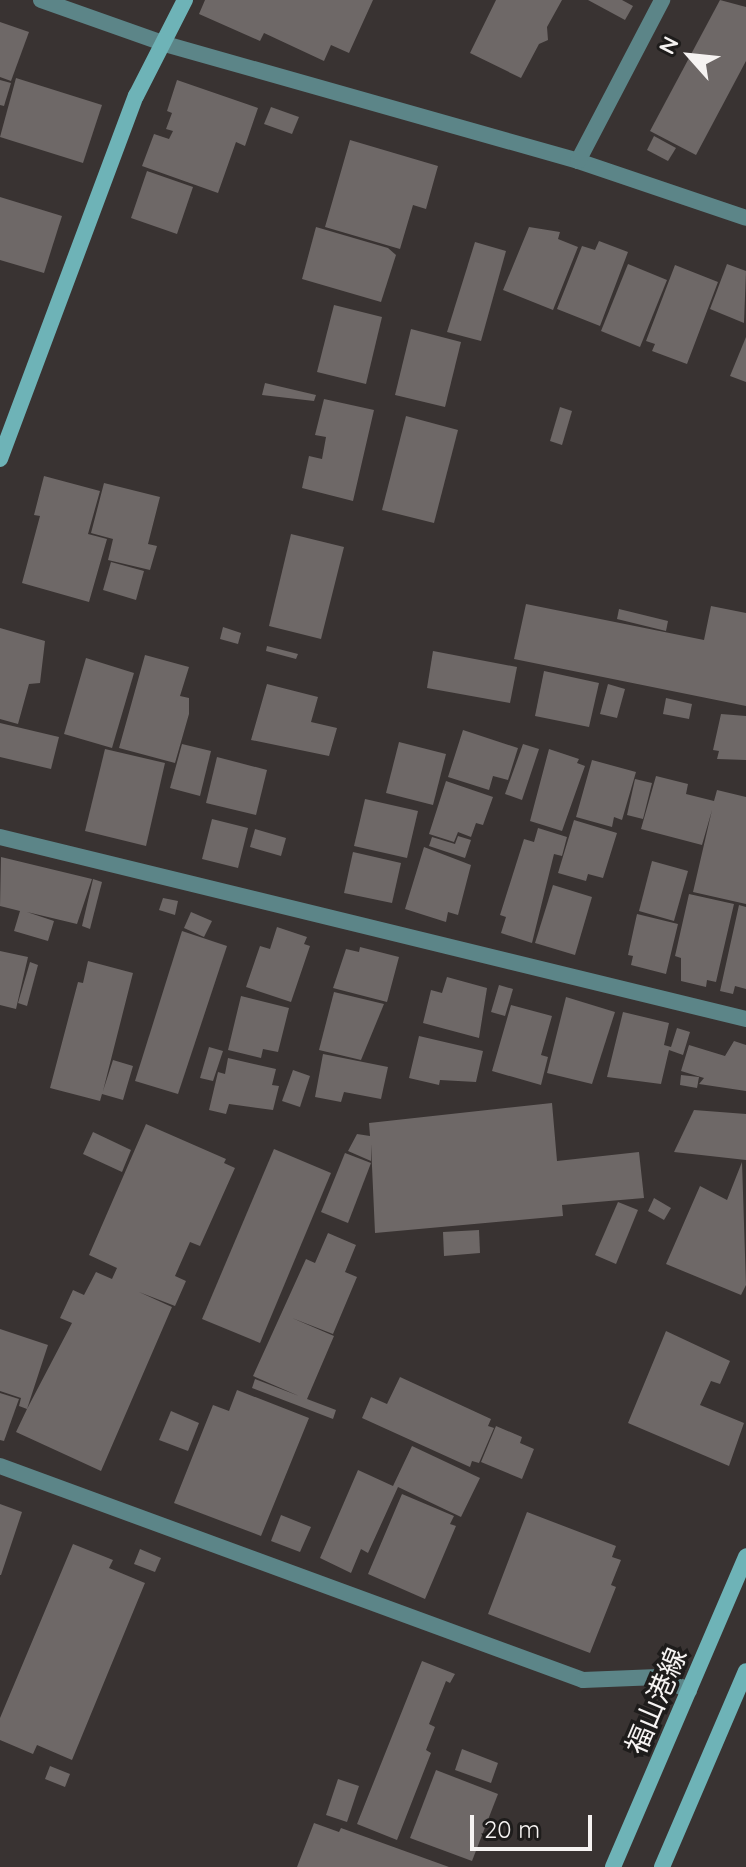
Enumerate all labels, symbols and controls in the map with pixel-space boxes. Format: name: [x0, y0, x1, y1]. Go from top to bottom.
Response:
north arrow: [650, 16, 730, 96]
text: N: [652, 32, 685, 59]
street label: 福山港線: [619, 1643, 693, 1759]
scale bar: [474, 1799, 596, 1849]
text: 20 m: [484, 1814, 540, 1844]

